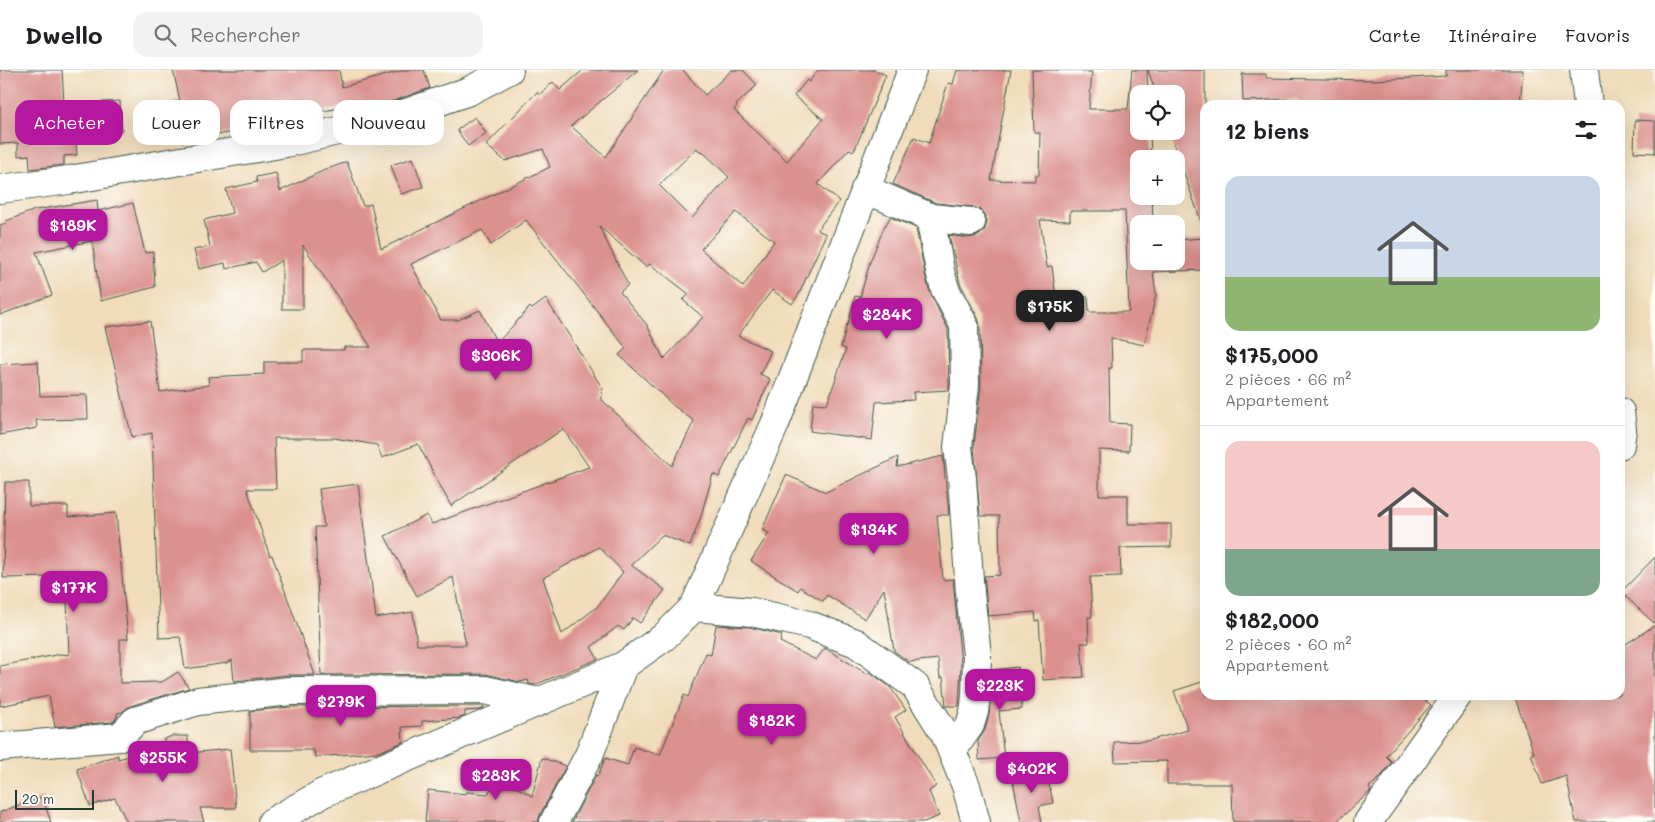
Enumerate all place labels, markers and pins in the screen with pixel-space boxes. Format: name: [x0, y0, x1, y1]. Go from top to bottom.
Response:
pin: $189K: [38, 208, 108, 251]
pin: $175K: [1015, 290, 1085, 332]
pin: $284K: [852, 298, 922, 340]
pin: $306K: [461, 338, 531, 381]
pin: $134K: [839, 512, 909, 555]
pin: $177K: [39, 570, 109, 613]
pin: $223K: [965, 668, 1035, 711]
pin: $279K: [306, 684, 376, 727]
pin: $182K: [737, 704, 807, 746]
pin: $255K: [128, 740, 198, 783]
pin: $402K: [997, 752, 1067, 794]
pin: $283K: [461, 758, 531, 801]

